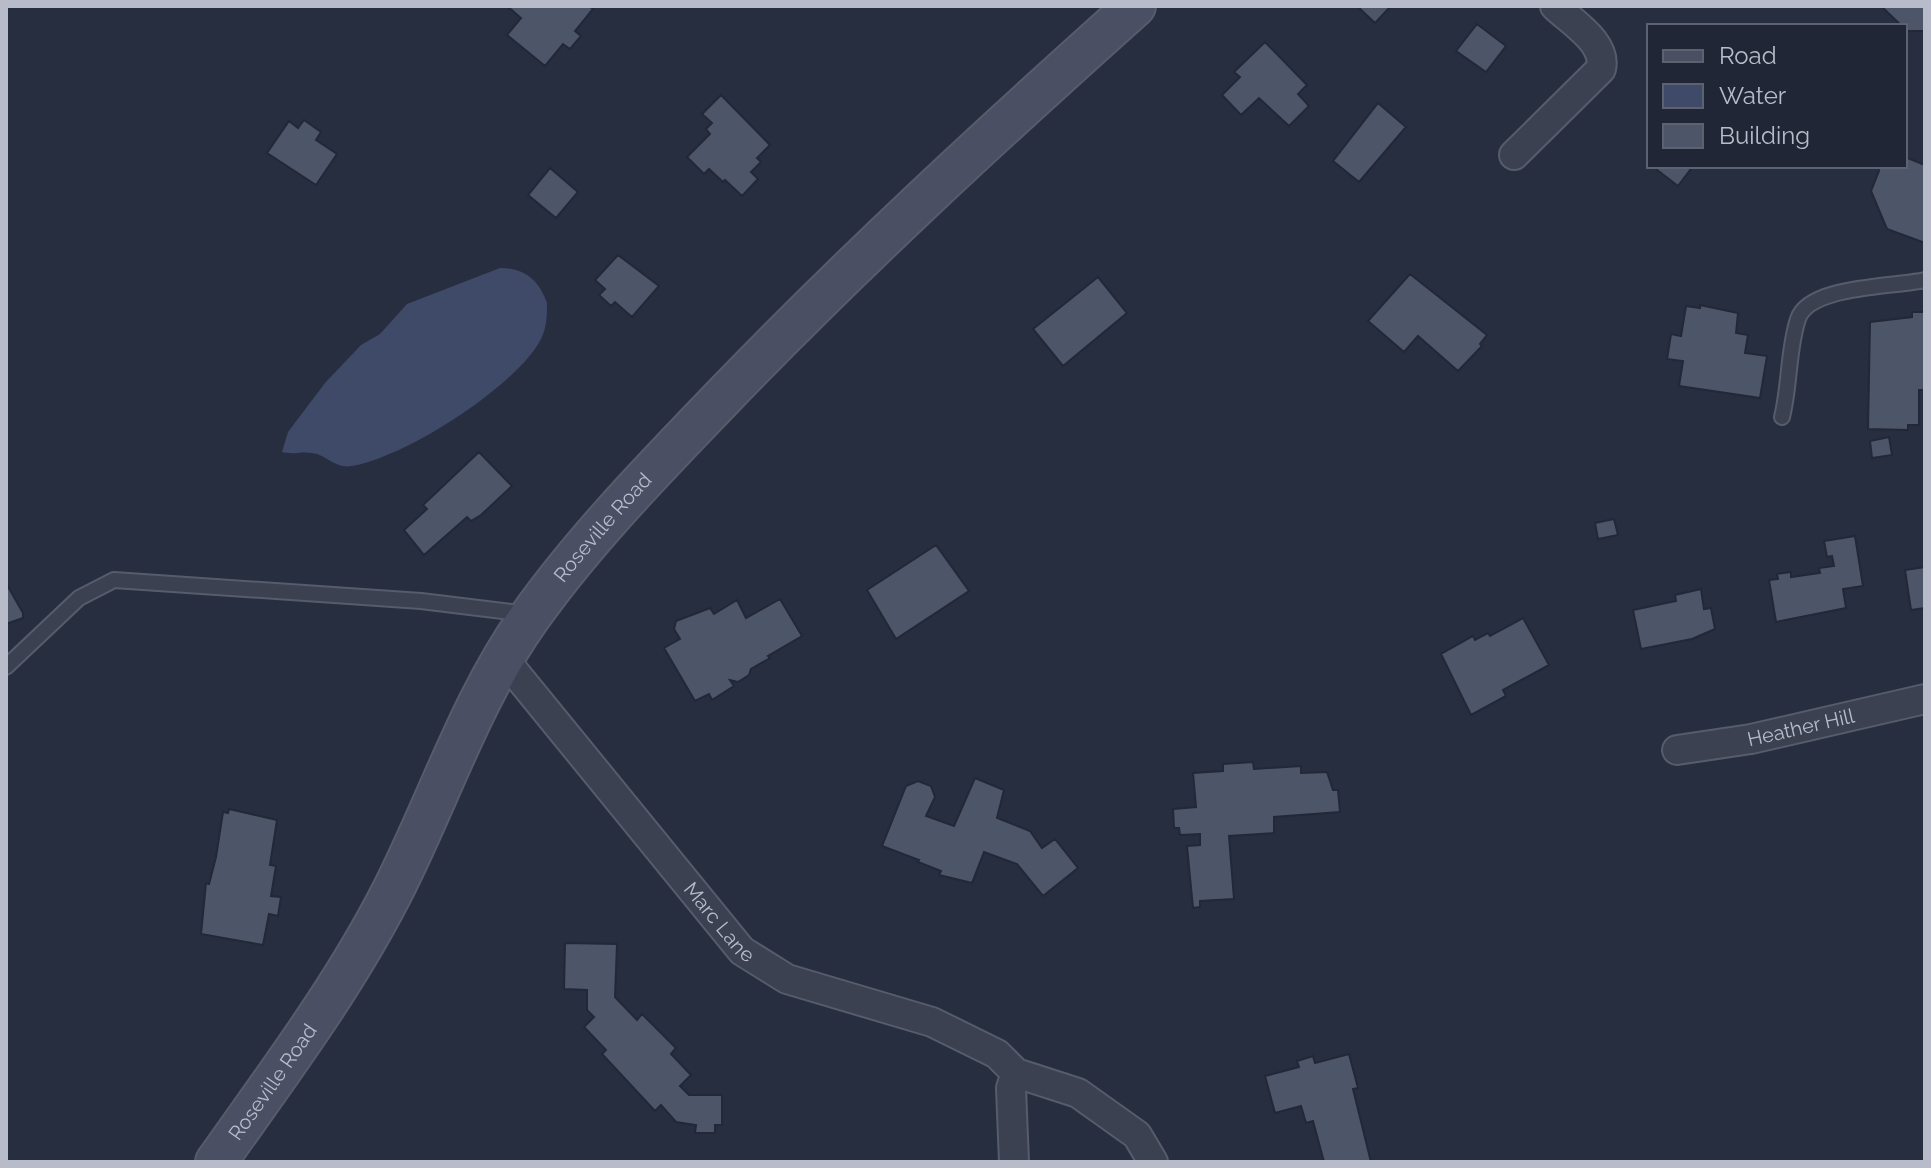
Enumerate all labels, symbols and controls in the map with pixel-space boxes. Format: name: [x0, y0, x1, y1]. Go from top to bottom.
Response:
legend: [1647, 24, 1907, 168]
text: Road: [1719, 41, 1777, 70]
text: Water: [1719, 81, 1787, 110]
text: Building: [1719, 121, 1810, 150]
street label: Roseville Road: [549, 468, 656, 587]
street label: Heather Hill: [1745, 704, 1857, 751]
street label: Marc Lane: [679, 877, 759, 968]
street label: Roseville Road: [223, 1019, 322, 1145]

